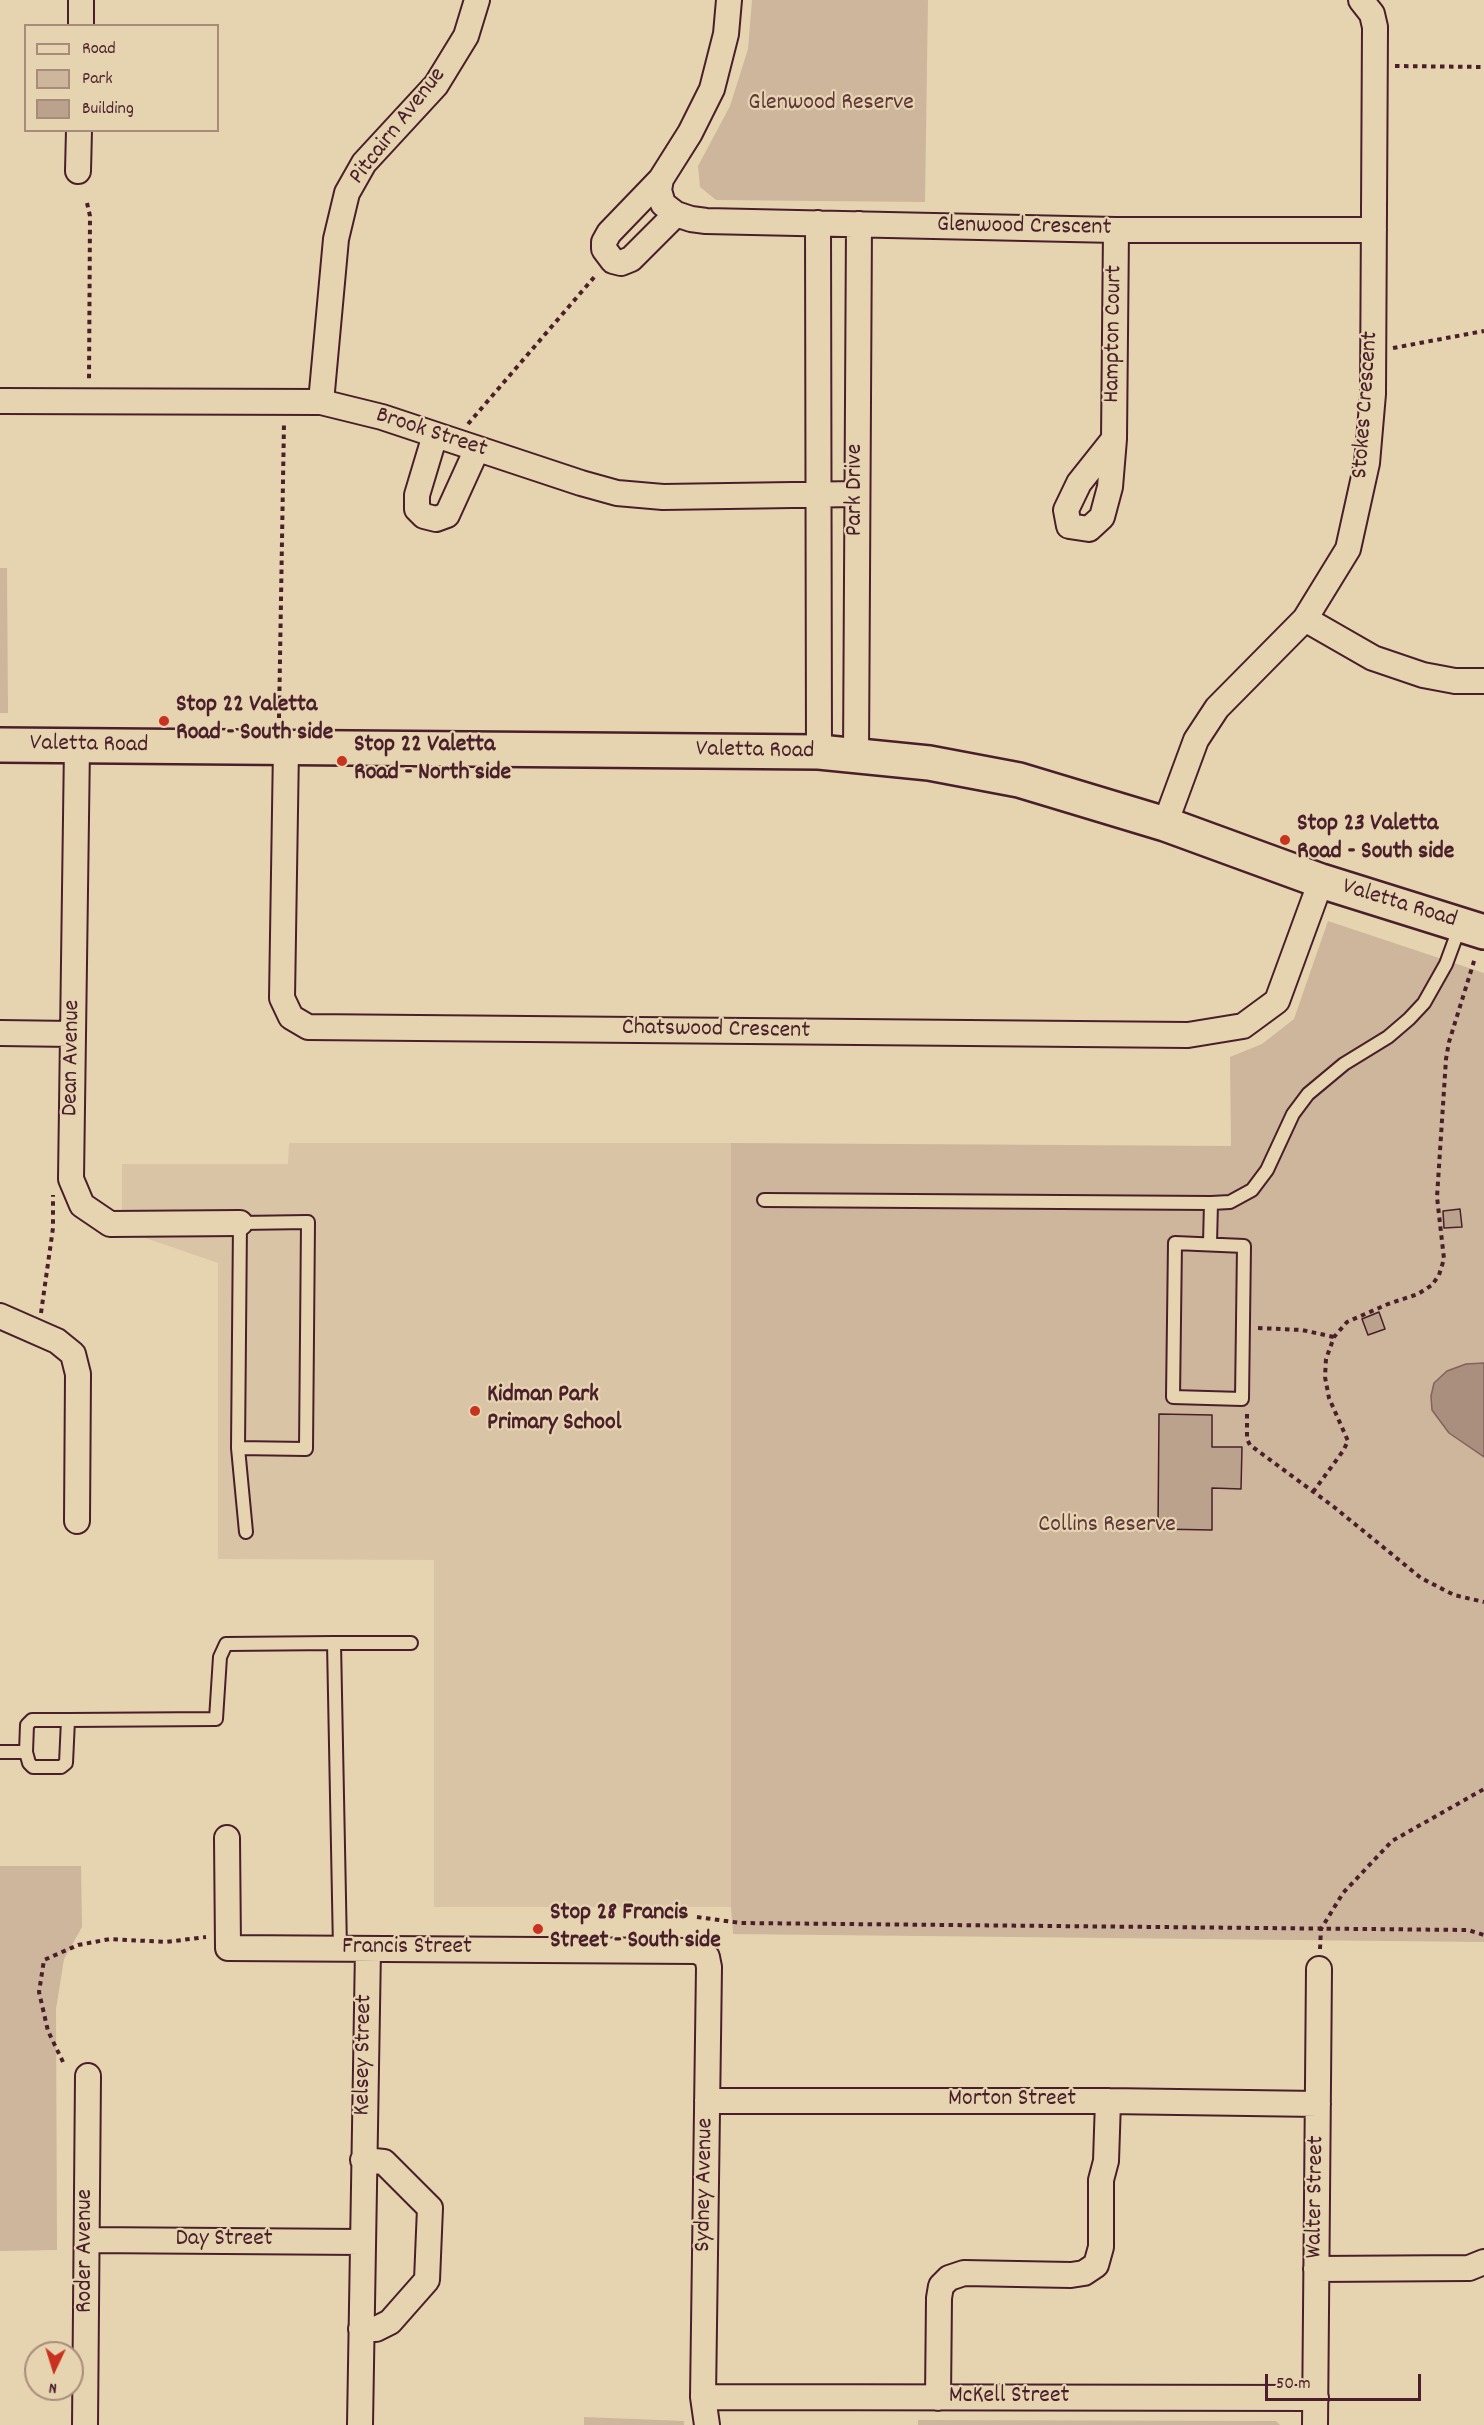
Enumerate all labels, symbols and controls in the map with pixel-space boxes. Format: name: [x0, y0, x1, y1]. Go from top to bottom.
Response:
legend: [24, 24, 219, 132]
text: Road: [82, 37, 116, 62]
street label: Pitcairn Avenue: [344, 63, 454, 191]
text: Park: [82, 67, 113, 92]
park label: Glenwood Reserve: [748, 91, 914, 119]
text: Building: [82, 97, 134, 122]
street label: Glenwood Crescent: [936, 212, 1112, 244]
street label: Hampton Court: [1099, 265, 1131, 403]
street label: Stokes Crescent: [1347, 330, 1387, 480]
street label: Brook Street: [372, 402, 490, 466]
street label: Park Drive: [843, 444, 871, 536]
place label: Stop 22 Valetta Road - South side: [176, 693, 333, 749]
marker: Stop 22 Valetta Road - South side: [157, 714, 171, 728]
street label: Valetta Road: [30, 731, 148, 761]
place label: Stop 22 Valetta Road - North side: [354, 733, 511, 789]
street label: Valetta Road: [696, 737, 814, 767]
marker: Stop 22 Valetta Road - North side: [335, 754, 349, 768]
place label: Stop 23 Valetta Road - South side: [1297, 812, 1454, 868]
marker: Stop 23 Valetta Road - South side: [1278, 833, 1292, 847]
street label: Valetta Road: [1338, 874, 1460, 936]
street label: Dean Avenue: [58, 1000, 88, 1116]
street label: Chatswood Crescent: [622, 1015, 810, 1047]
place label: Kidman Park Primary School: [487, 1383, 621, 1439]
marker: Kidman Park Primary School: [468, 1404, 482, 1418]
park label: Collins Reserve: [1038, 1513, 1176, 1541]
place label: Stop 28 Francis Street - South side: [550, 1901, 721, 1957]
marker: Stop 28 Francis Street - South side: [531, 1922, 545, 1936]
street label: Francis Street: [342, 1935, 472, 1963]
street label: Kelsey Street: [350, 1994, 380, 2116]
street label: Morton Street: [948, 2087, 1076, 2115]
street label: Sydney Avenue: [690, 2118, 722, 2252]
street label: Walter Street: [1302, 2135, 1332, 2259]
street label: Roder Avenue: [73, 2189, 101, 2313]
street label: Day Street: [175, 2227, 273, 2255]
north arrow: [24, 2341, 84, 2401]
scale bar: [1268, 2362, 1424, 2400]
text: 50 m: [1276, 2372, 1311, 2397]
text: N: [48, 2376, 58, 2399]
street label: McKell Street: [949, 2384, 1069, 2412]

